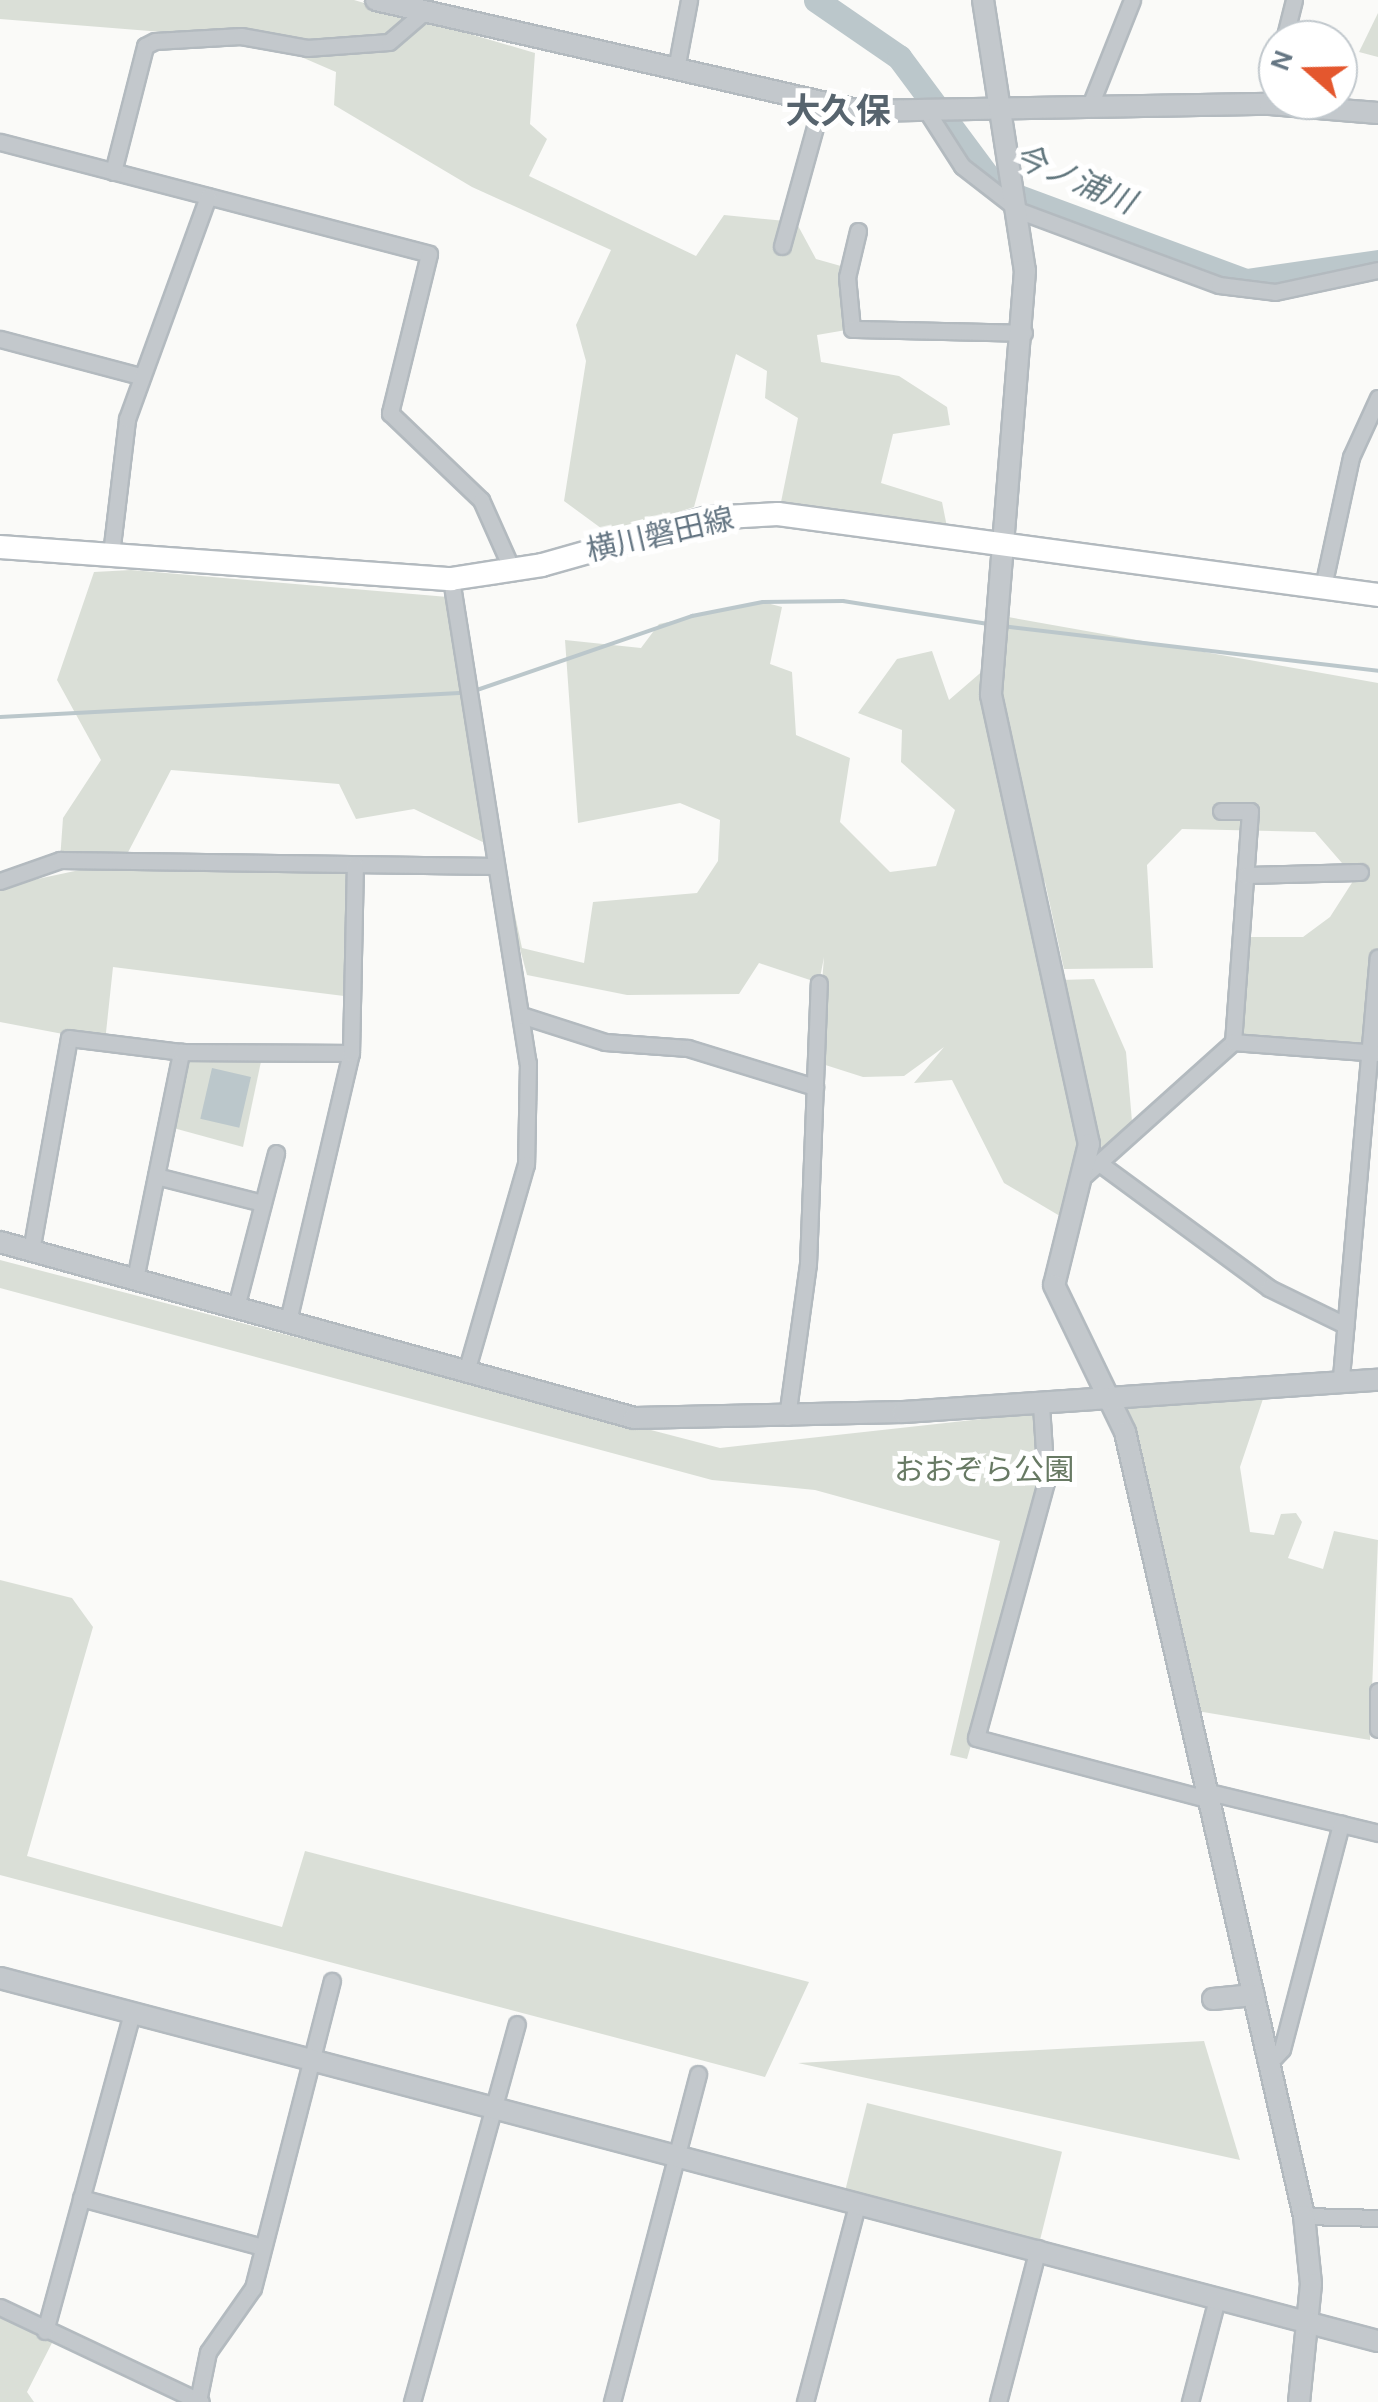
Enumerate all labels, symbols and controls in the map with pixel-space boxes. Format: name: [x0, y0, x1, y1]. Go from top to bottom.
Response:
north arrow: [1258, 20, 1358, 120]
text: N: [1262, 45, 1300, 75]
district label: 大久保: [786, 91, 890, 133]
water label: 今ノ浦川: [1008, 137, 1140, 223]
street label: 横川磐田線: [583, 501, 737, 569]
park label: おおぞら公園: [894, 1452, 1074, 1488]

